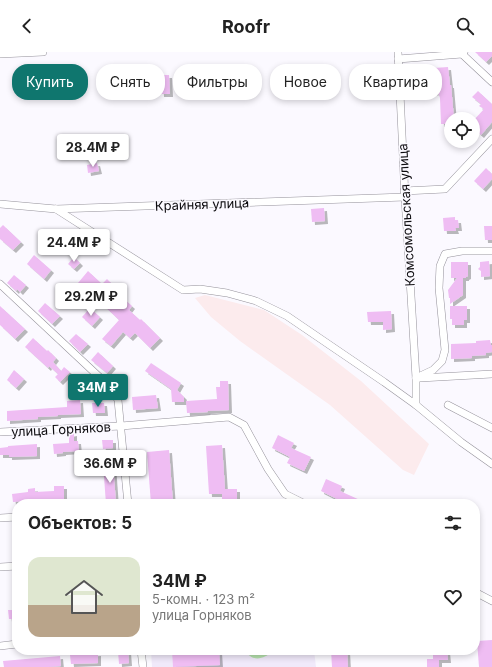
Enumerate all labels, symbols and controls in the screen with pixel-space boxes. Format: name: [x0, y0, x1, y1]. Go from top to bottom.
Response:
icon: back: [16, 15, 38, 37]
icon: search: [454, 15, 476, 37]
text: Roofr: [222, 16, 270, 37]
chip: Купить: [12, 64, 88, 100]
chip: Снять: [96, 64, 165, 100]
chip: Фильтры: [173, 64, 262, 100]
chip: Новое: [270, 64, 341, 100]
chip: Квартира: [349, 64, 442, 100]
map controls: [444, 112, 480, 148]
button: locate: [444, 112, 480, 148]
pin: 28.4M ₽: [56, 134, 130, 168]
text: 28.4M ₽: [66, 139, 120, 155]
street label: Комсомольская улица: [394, 143, 418, 287]
street label: Крайняя улица: [154, 194, 250, 214]
pin: 24.4M ₽: [37, 229, 111, 263]
text: 24.4M ₽: [47, 234, 101, 250]
pin: 29.2M ₽: [54, 283, 128, 317]
text: 29.2M ₽: [64, 288, 118, 304]
pin: 34M ₽: [70, 374, 126, 408]
text: 34M ₽: [77, 379, 119, 395]
street label: улица Горняков: [11, 418, 111, 440]
pin: 36.6M ₽: [73, 450, 147, 484]
text: 36.6M ₽: [83, 455, 137, 471]
icon: filters: [442, 512, 464, 534]
text: Объектов: 5: [28, 513, 132, 533]
text: 34M ₽: [152, 571, 207, 591]
icon: home: [60, 573, 108, 621]
icon: heart: [442, 586, 464, 608]
text: 5-комн. · 123 m²: [152, 591, 255, 607]
text: улица Горняков: [152, 607, 252, 623]

